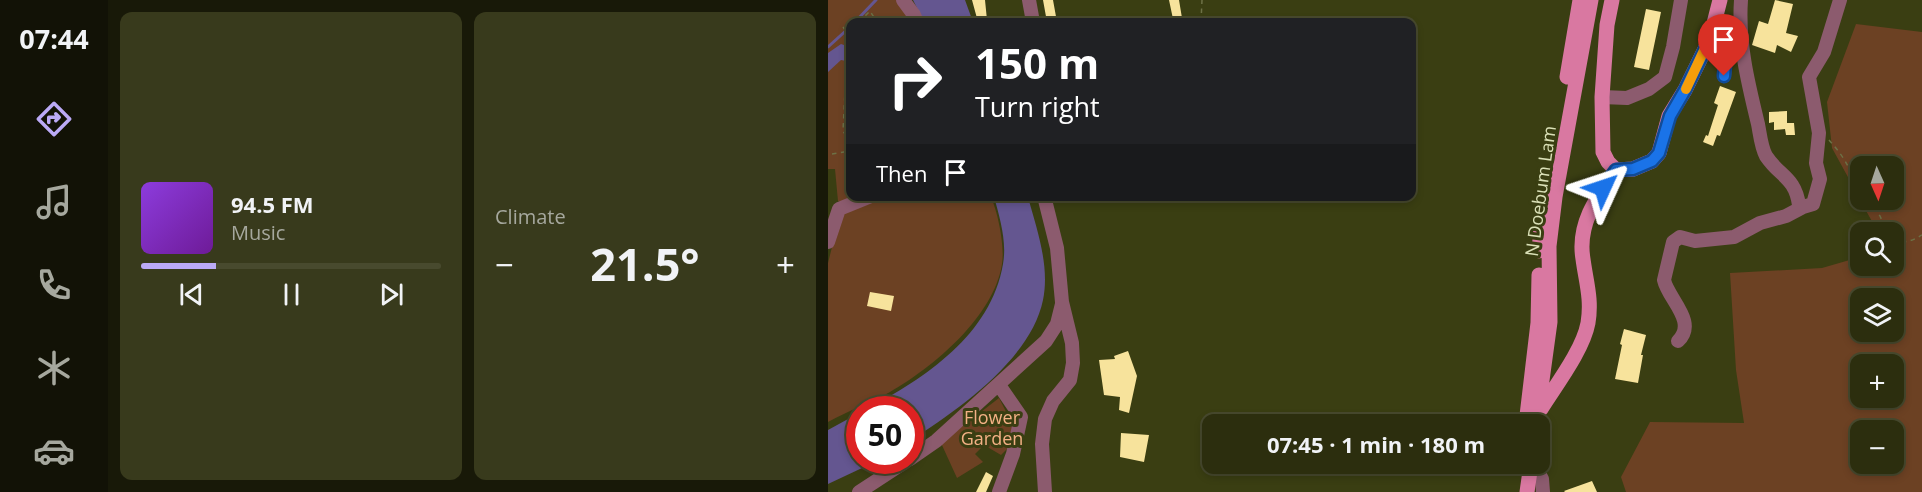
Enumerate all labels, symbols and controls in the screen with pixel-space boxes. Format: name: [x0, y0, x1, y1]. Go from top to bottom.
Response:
pin: [1698, 14, 1749, 76]
text: 07:44: [19, 20, 89, 57]
icon: arrive: [1707, 23, 1740, 56]
text: 150 m: [975, 34, 1099, 91]
icon: right: [876, 42, 954, 120]
text: Turn right: [975, 88, 1100, 125]
icon: directions: [33, 98, 75, 140]
street label: N Doebum Lam: [1519, 124, 1561, 258]
icon: arrive: [939, 156, 972, 189]
position arrow: [1571, 156, 1635, 220]
north arrow: [1850, 156, 1904, 210]
map controls: [1850, 156, 1904, 474]
text: Then: [876, 158, 927, 188]
icon: music: [33, 181, 75, 223]
text: 94.5 FM: [231, 189, 314, 219]
text: Climate: [495, 203, 566, 230]
text: Music: [231, 219, 285, 246]
button: search: [1850, 222, 1904, 276]
text: 21.5°: [590, 233, 700, 294]
text: −: [495, 242, 514, 287]
text: +: [776, 242, 795, 287]
icon: phone: [33, 264, 75, 306]
icon: previous: [175, 278, 208, 311]
icon: pause: [275, 278, 308, 311]
icon: next: [375, 278, 408, 311]
button: layers: [1850, 288, 1904, 342]
icon: climate: [33, 347, 75, 389]
button: +: [1850, 354, 1904, 408]
speed limit sign: 50: [846, 396, 924, 474]
park label: Flower Garden: [961, 405, 1023, 450]
button: −: [1850, 420, 1904, 474]
text: 07:45 · 1 min · 180 m: [1267, 429, 1485, 459]
icon: car: [33, 430, 75, 472]

